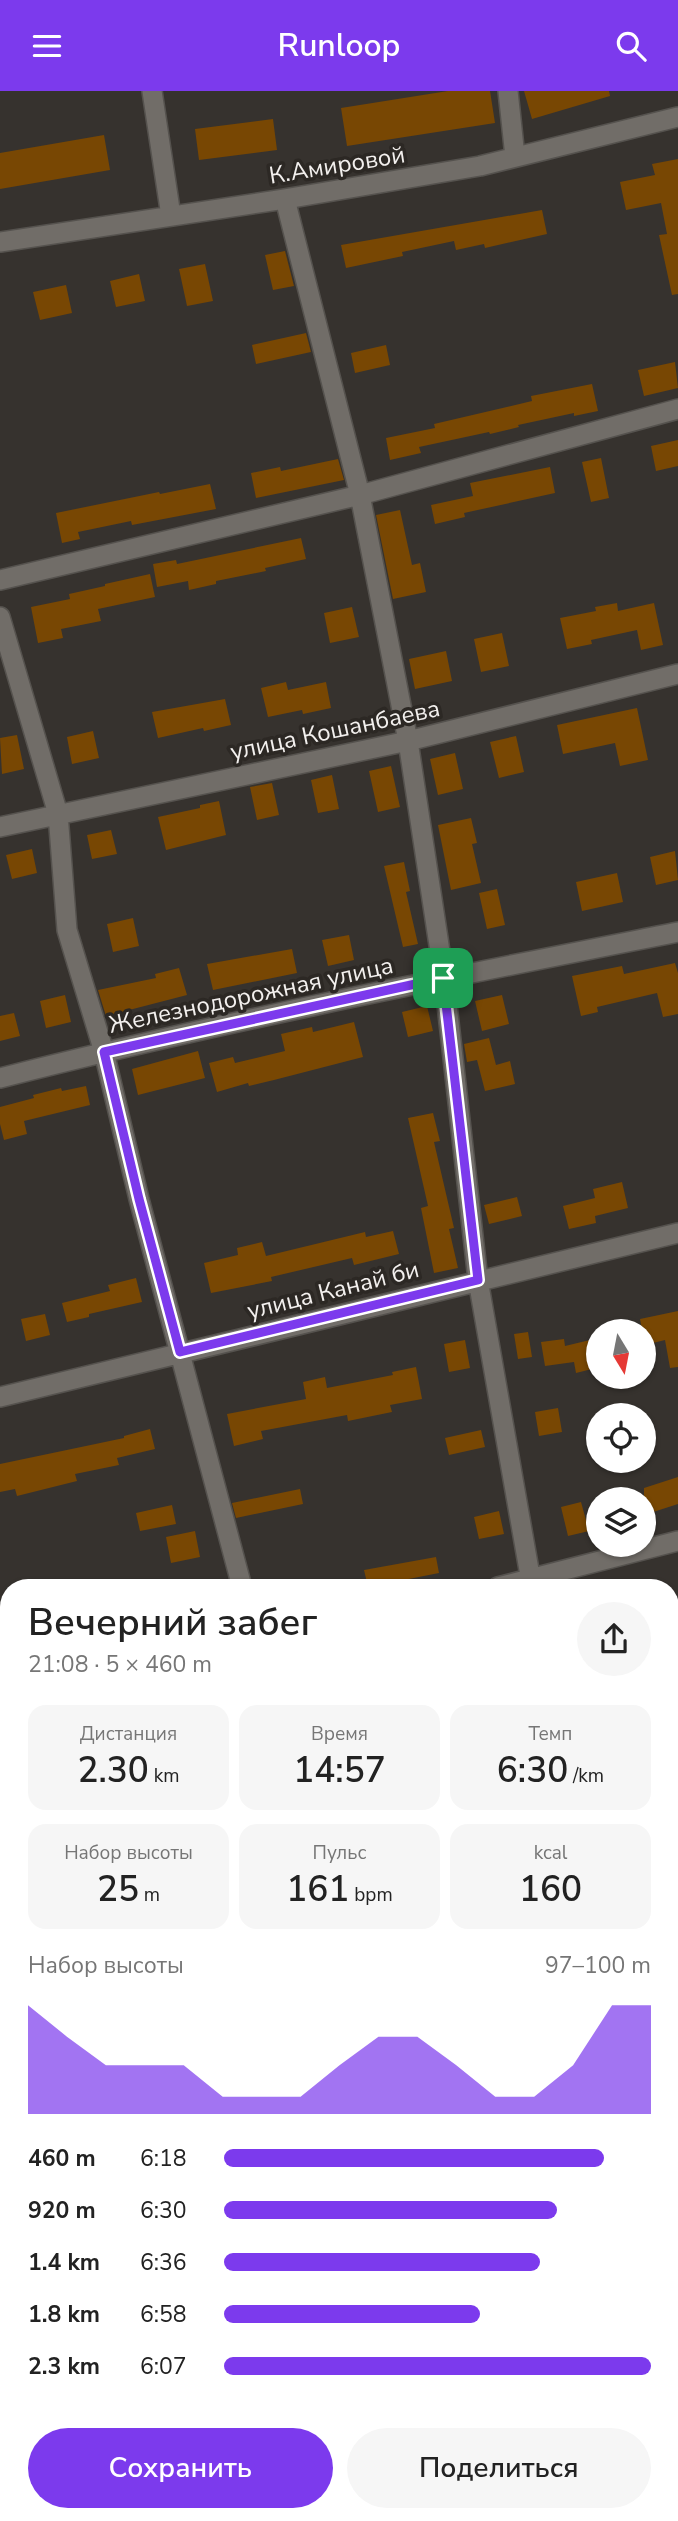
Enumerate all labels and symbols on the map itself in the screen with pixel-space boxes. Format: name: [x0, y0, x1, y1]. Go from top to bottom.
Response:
street label: К.Амировой: [267, 138, 407, 192]
street label: улица Кошанбаева: [227, 692, 443, 768]
pin: [413, 948, 473, 1008]
street label: Железнодорожная улица: [106, 949, 396, 1041]
street label: улица Канай би: [244, 1253, 422, 1327]
north arrow: [586, 1319, 656, 1389]

